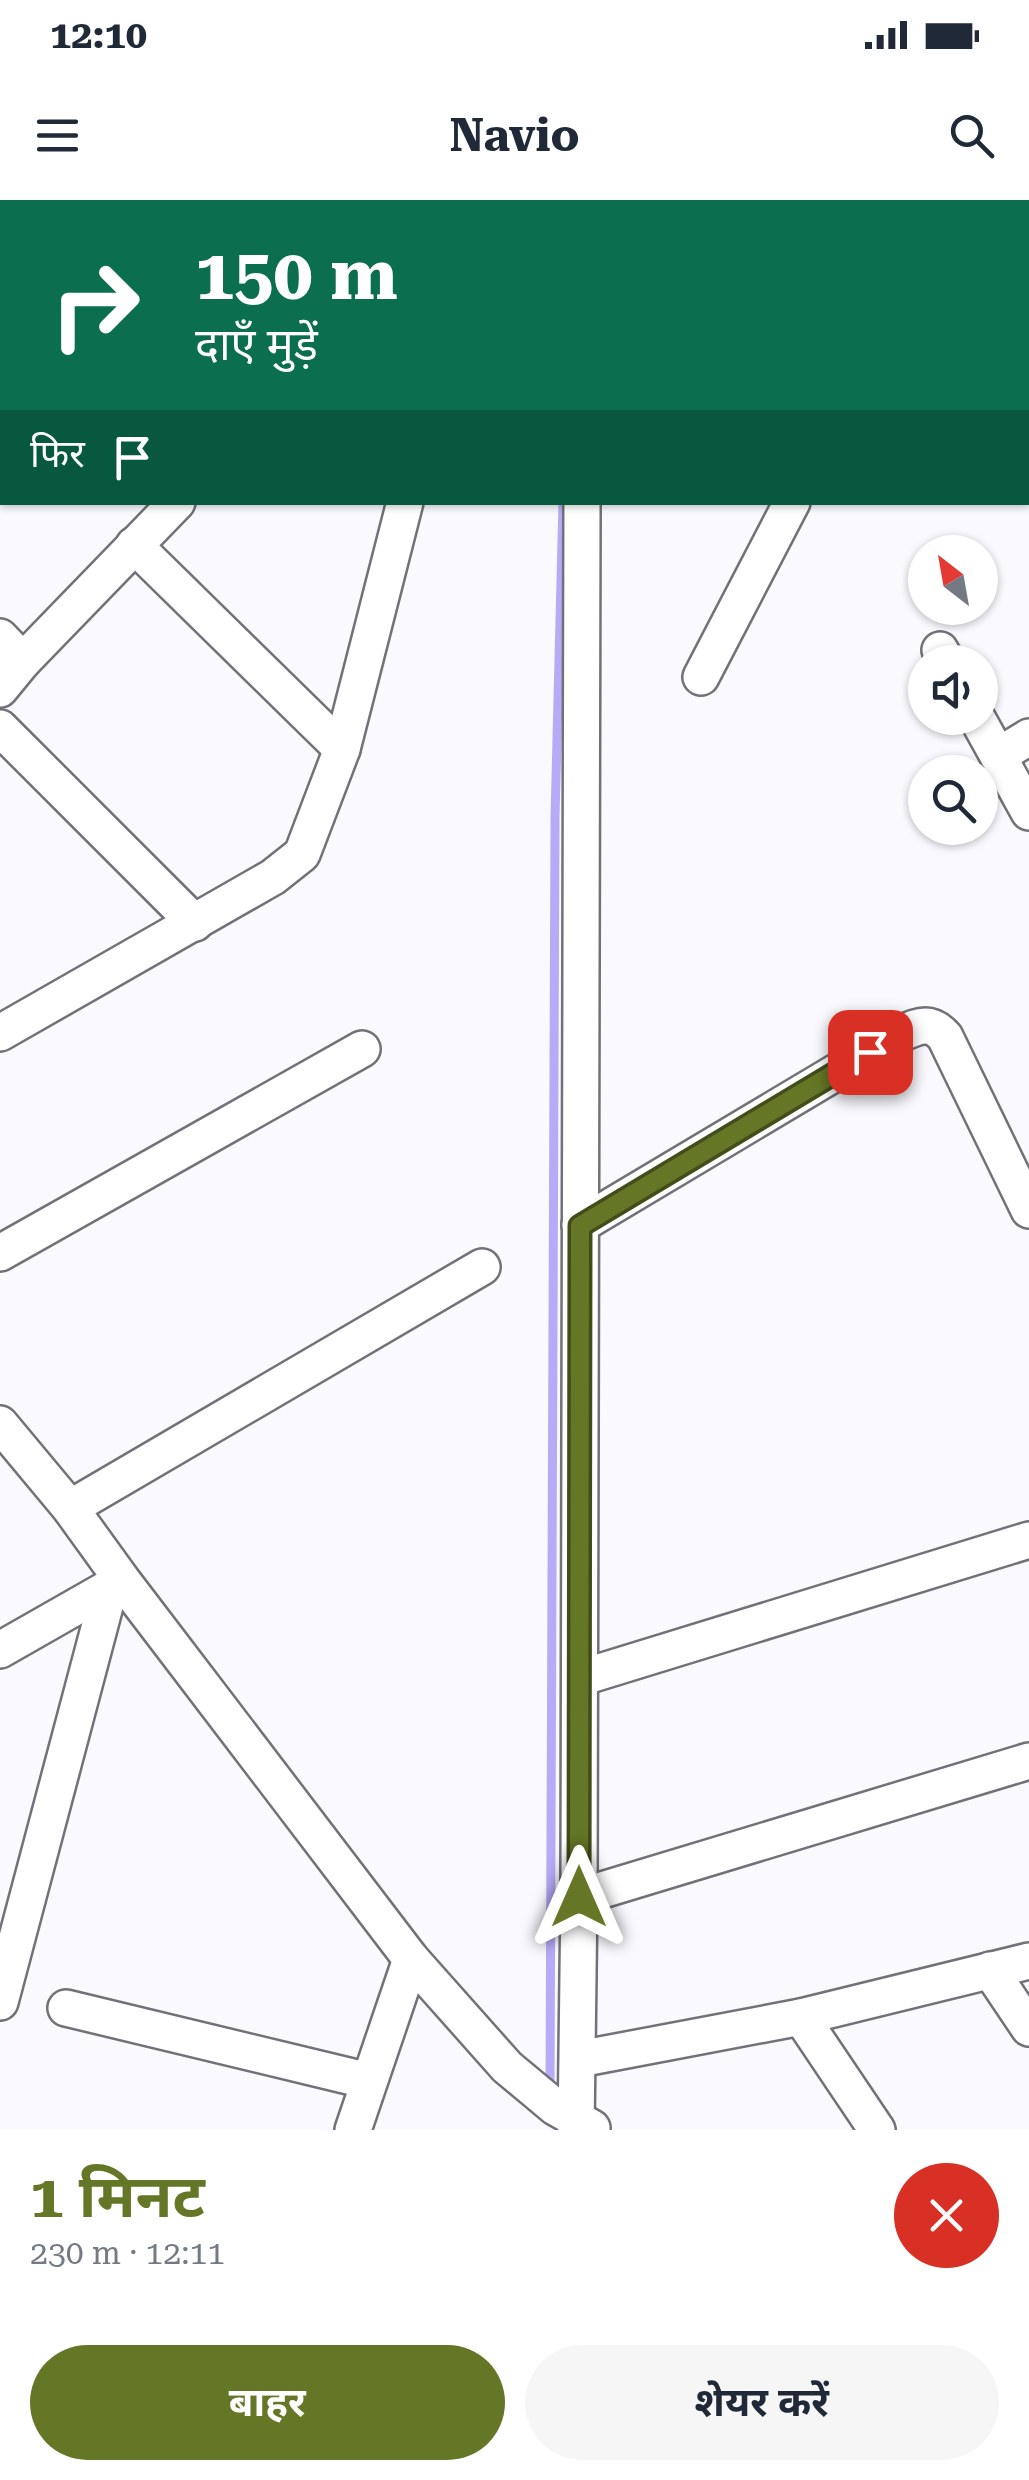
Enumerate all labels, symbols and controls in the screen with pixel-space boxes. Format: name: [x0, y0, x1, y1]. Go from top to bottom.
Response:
text: 12:10: [50, 13, 147, 57]
icon: menu: [30, 108, 85, 163]
icon: search: [944, 108, 999, 163]
text: Navio: [449, 109, 580, 162]
text: 150 m: [195, 234, 398, 316]
icon: right: [30, 240, 160, 370]
text: दाएँ मुड़ें: [195, 318, 318, 371]
icon: arrive: [105, 430, 160, 485]
text: फिर: [30, 432, 85, 476]
north arrow: [908, 535, 998, 625]
map controls: [908, 535, 998, 845]
button: sound: [908, 645, 998, 735]
button: search: [908, 755, 998, 845]
pin: [828, 1010, 913, 1095]
icon: arrive: [843, 1025, 898, 1080]
position arrow: [527, 1845, 631, 1949]
text: 1 मिनट: [30, 2161, 205, 2232]
button: close: [894, 2163, 999, 2268]
text: 230 m · 12:11: [30, 2234, 225, 2272]
button: बाहर: [30, 2345, 505, 2460]
button: शेयर करें: [525, 2345, 999, 2460]

